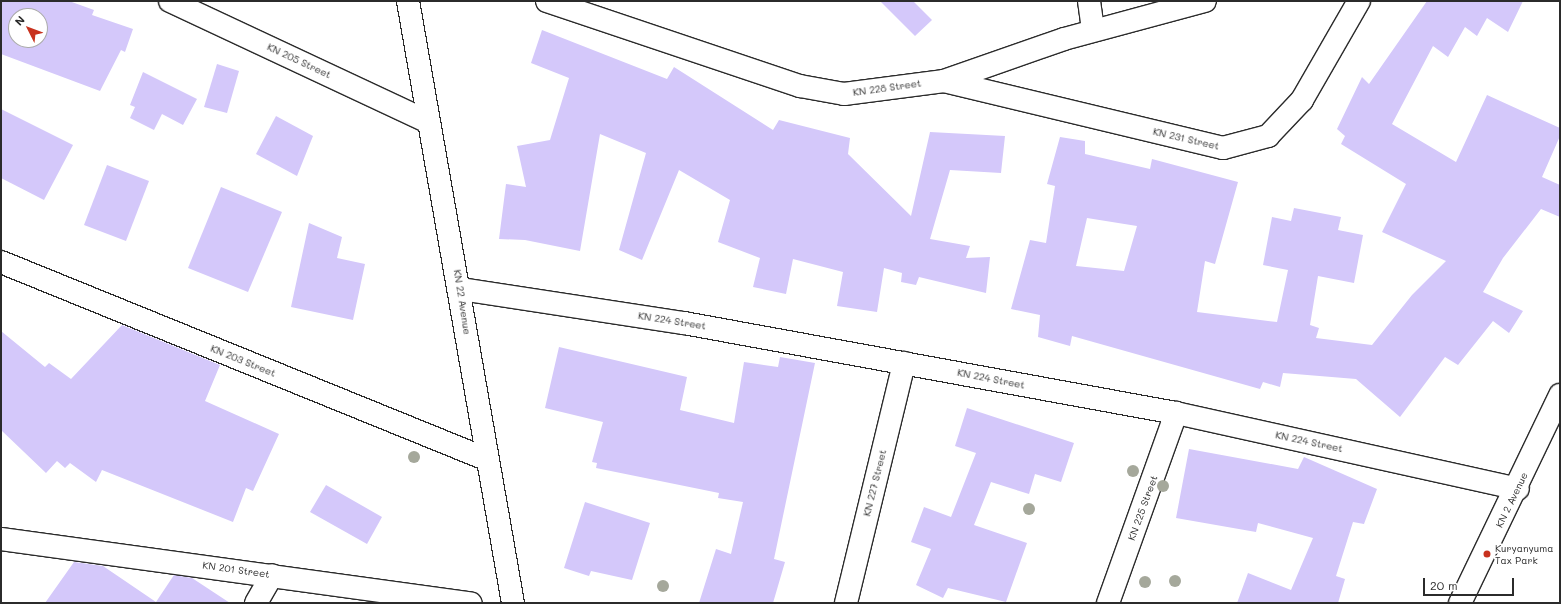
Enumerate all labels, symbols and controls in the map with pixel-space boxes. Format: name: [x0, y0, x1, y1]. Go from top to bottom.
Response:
north arrow: [8, 8, 48, 48]
text: N: [11, 12, 28, 28]
street label: KN 205 Street: [265, 41, 333, 81]
street label: KN 228 Street: [852, 77, 922, 99]
street label: KN 231 Street: [1152, 126, 1220, 152]
street label: KN 22 Avenue: [451, 269, 473, 335]
street label: KN 224 Street: [637, 310, 707, 332]
street label: KN 203 Street: [209, 342, 277, 380]
street label: KN 224 Street: [956, 367, 1026, 391]
street label: KN 224 Street: [1274, 429, 1344, 455]
street label: KN 227 Street: [861, 448, 889, 518]
street label: KN 2 Avenue: [1493, 470, 1531, 530]
street label: KN 225 Street: [1126, 474, 1160, 542]
place label: Kuryanyuma Tax Park: [1495, 542, 1553, 566]
marker: Kuryanyuma Tax Park: [1482, 549, 1492, 559]
street label: KN 201 Street: [202, 559, 270, 581]
scale bar: [1425, 570, 1516, 596]
text: 20 m: [1430, 577, 1458, 593]

